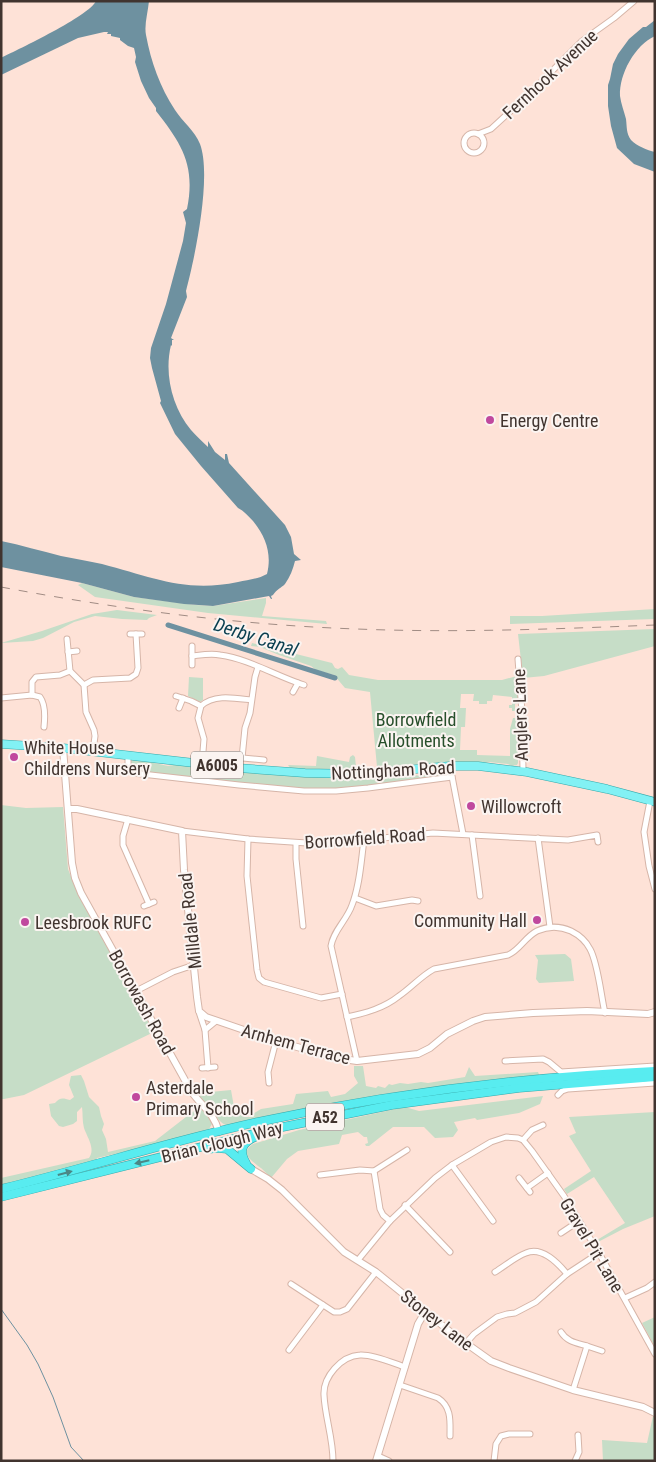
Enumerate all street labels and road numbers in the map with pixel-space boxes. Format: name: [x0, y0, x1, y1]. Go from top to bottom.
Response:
street label: Fernhook Avenue: [498, 25, 602, 123]
street label: Anglers Lane: [508, 668, 532, 762]
road number: A6005: [191, 752, 243, 778]
street label: Nottingham Road: [331, 756, 455, 784]
street label: Borrowfield Road: [304, 823, 426, 853]
street label: Milldale Road: [175, 872, 205, 970]
street label: Borrowash Road: [105, 946, 179, 1058]
street label: Arnhem Terrace: [239, 1019, 353, 1069]
road number: A52: [306, 1104, 344, 1130]
street label: Brian Clough Way: [159, 1117, 285, 1167]
street label: Gravel Pit Lane: [556, 1194, 628, 1296]
street label: Stoney Lane: [396, 1285, 478, 1355]

